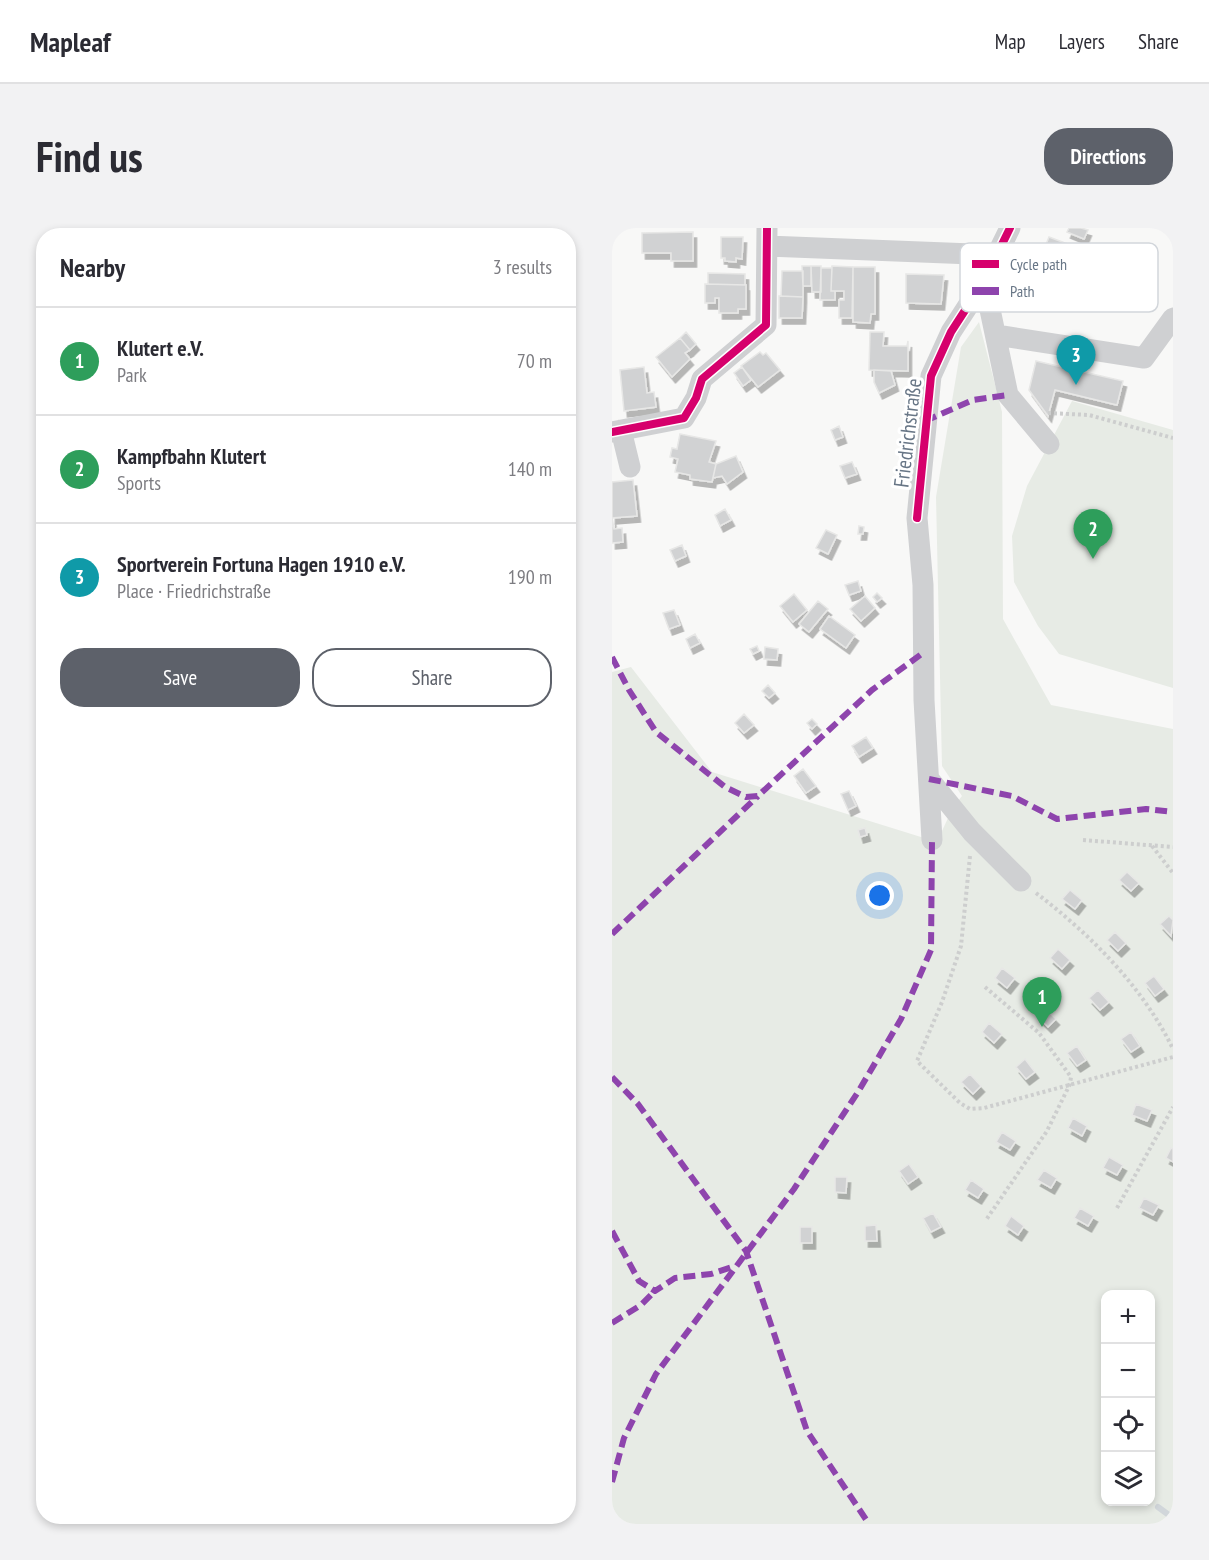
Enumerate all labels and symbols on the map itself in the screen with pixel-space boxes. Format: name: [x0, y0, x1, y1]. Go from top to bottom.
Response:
legend: [960, 243, 1158, 312]
text: Cycle path: [1010, 254, 1067, 274]
text: Path: [1010, 281, 1035, 301]
pin: 3: [1056, 336, 1096, 385]
street label: Friedrichstraße: [887, 377, 928, 489]
pin: 2: [1074, 510, 1112, 559]
your location: [865, 881, 894, 910]
pin: 1: [1022, 978, 1062, 1027]

